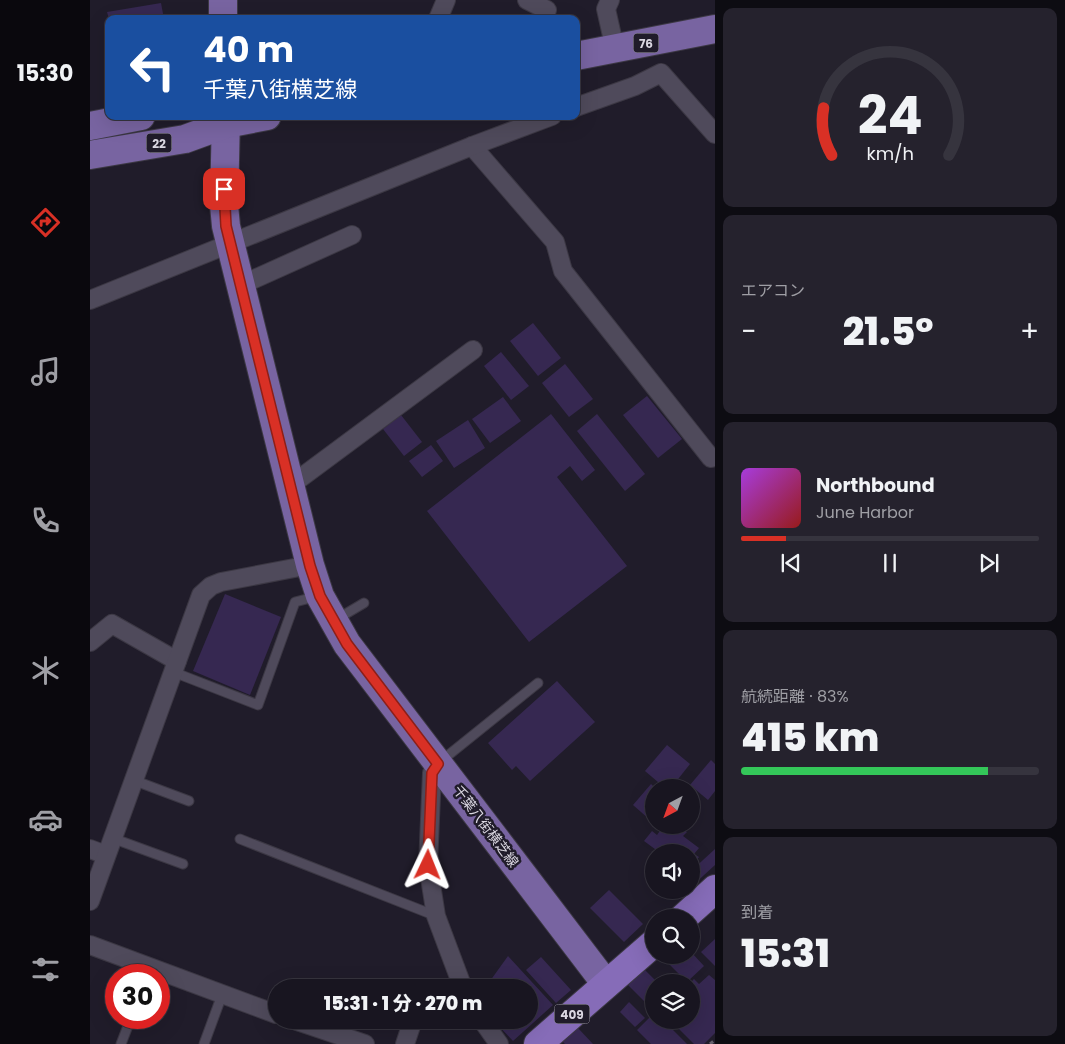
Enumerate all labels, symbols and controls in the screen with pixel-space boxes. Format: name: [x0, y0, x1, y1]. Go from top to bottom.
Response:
text: 40 m: [203, 25, 294, 74]
road number: 76: [634, 34, 658, 52]
icon: left: [120, 35, 185, 100]
text: 15:30: [17, 58, 73, 89]
text: 千葉八街横芝線: [203, 74, 357, 105]
text: 24: [858, 79, 922, 152]
road number: 22: [146, 134, 172, 152]
text: km/h: [866, 141, 914, 166]
pin: [203, 168, 245, 210]
icon: arrive: [210, 175, 238, 203]
icon: directions: [28, 205, 63, 240]
text: エアコン: [741, 279, 805, 302]
text: 21.5°: [843, 305, 934, 358]
text: −: [741, 312, 756, 351]
text: +: [1020, 312, 1039, 351]
icon: music: [28, 354, 63, 389]
text: Northbound: [816, 472, 935, 499]
text: June Harbor: [816, 501, 914, 524]
icon: phone: [28, 503, 63, 538]
icon: previous: [777, 549, 805, 577]
icon: pause: [876, 549, 904, 577]
icon: next: [975, 549, 1003, 577]
icon: climate: [28, 653, 63, 688]
text: 航続距離 · 83%: [741, 685, 849, 708]
text: 415 km: [741, 711, 879, 764]
north arrow: [645, 779, 700, 834]
map controls: [645, 779, 700, 1029]
street label: 千葉八街横芝線: [449, 781, 523, 871]
icon: car: [28, 802, 63, 837]
position arrow: [401, 838, 453, 890]
button: sound: [645, 844, 700, 899]
text: 到着: [741, 901, 773, 924]
button: search: [645, 909, 700, 964]
text: 15:31: [741, 927, 830, 980]
icon: filters: [28, 952, 63, 987]
speed limit sign: 30: [105, 964, 170, 1029]
button: layers: [645, 974, 700, 1029]
text: 15:31 · 1 分 · 270 m: [324, 990, 482, 1017]
road number: 409: [554, 1004, 590, 1024]

